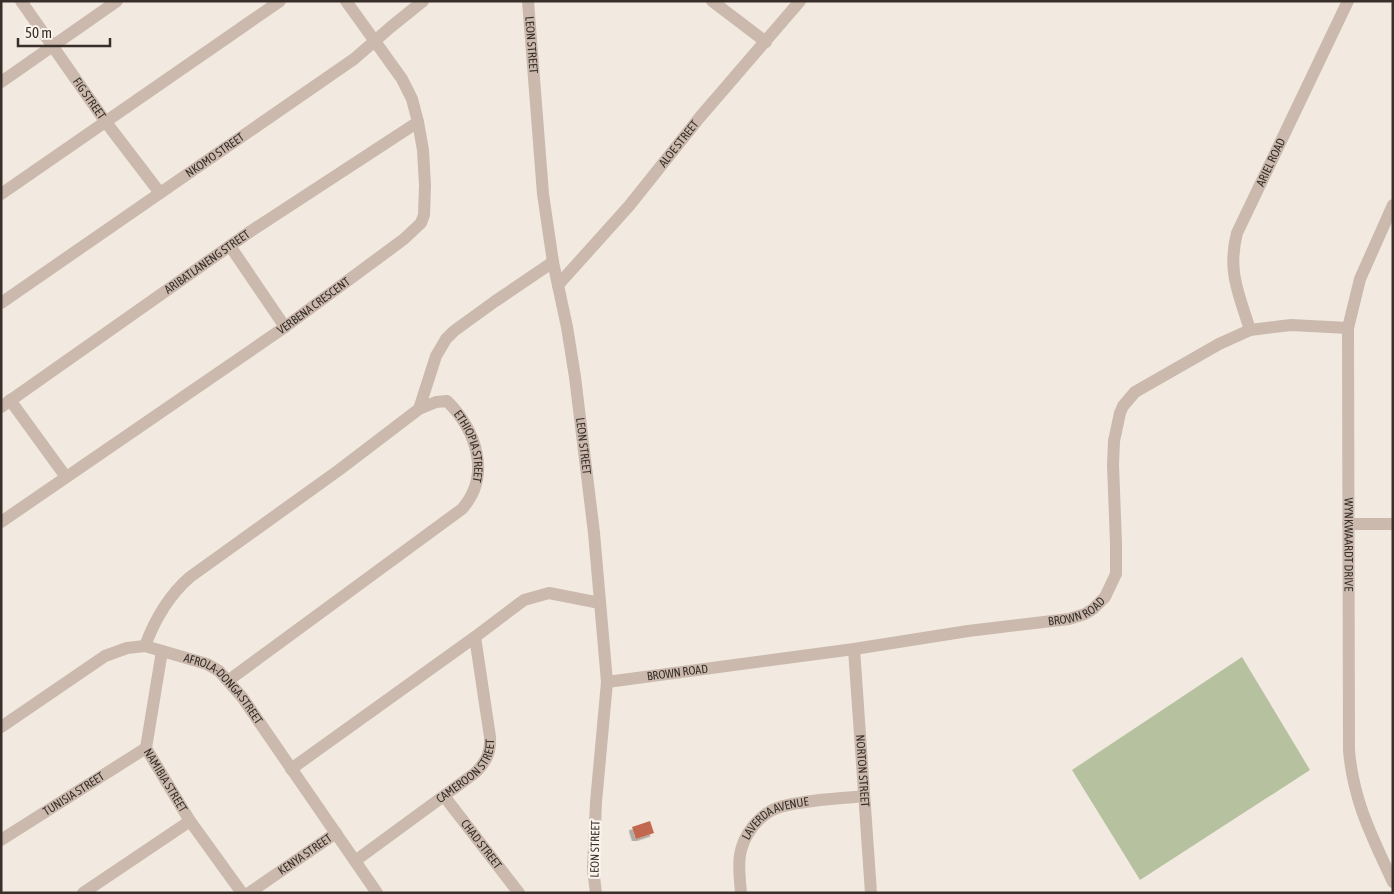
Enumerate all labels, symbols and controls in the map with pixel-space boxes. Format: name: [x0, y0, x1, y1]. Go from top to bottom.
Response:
scale bar: [18, 15, 110, 47]
street label: LEON STREET: [522, 16, 541, 75]
text: 50 m: [25, 24, 52, 41]
street label: FIG STREET: [70, 75, 109, 123]
street label: ALOE STREET: [656, 117, 702, 170]
street label: NKOMO STREET: [183, 130, 248, 180]
street label: ARIEL ROAD: [1253, 136, 1288, 189]
street label: ARIBATLANENG STREET: [162, 227, 253, 297]
street label: VERBENA CRESCENT: [274, 274, 353, 337]
street label: ETHIOPIA STREET: [451, 407, 485, 484]
street label: LEON STREET: [573, 417, 594, 476]
street label: WYNKWAARDT DRIVE: [1341, 498, 1356, 591]
street label: BROWN ROAD: [1047, 594, 1108, 628]
street label: AFROLA-DONGA STREET: [182, 651, 266, 727]
street label: BROWN ROAD: [646, 662, 709, 684]
street label: NORTON STREET: [853, 734, 872, 808]
street label: CAMEROON STREET: [434, 738, 497, 806]
street label: NAMIBIA STREET: [141, 746, 190, 815]
street label: TUNISIA STREET: [40, 769, 108, 819]
street label: LAVERDA AVENUE: [739, 794, 809, 842]
street label: CHAD STREET: [458, 817, 505, 872]
street label: LEON STREET: [588, 820, 603, 878]
street label: KENYA STREET: [275, 831, 335, 878]

